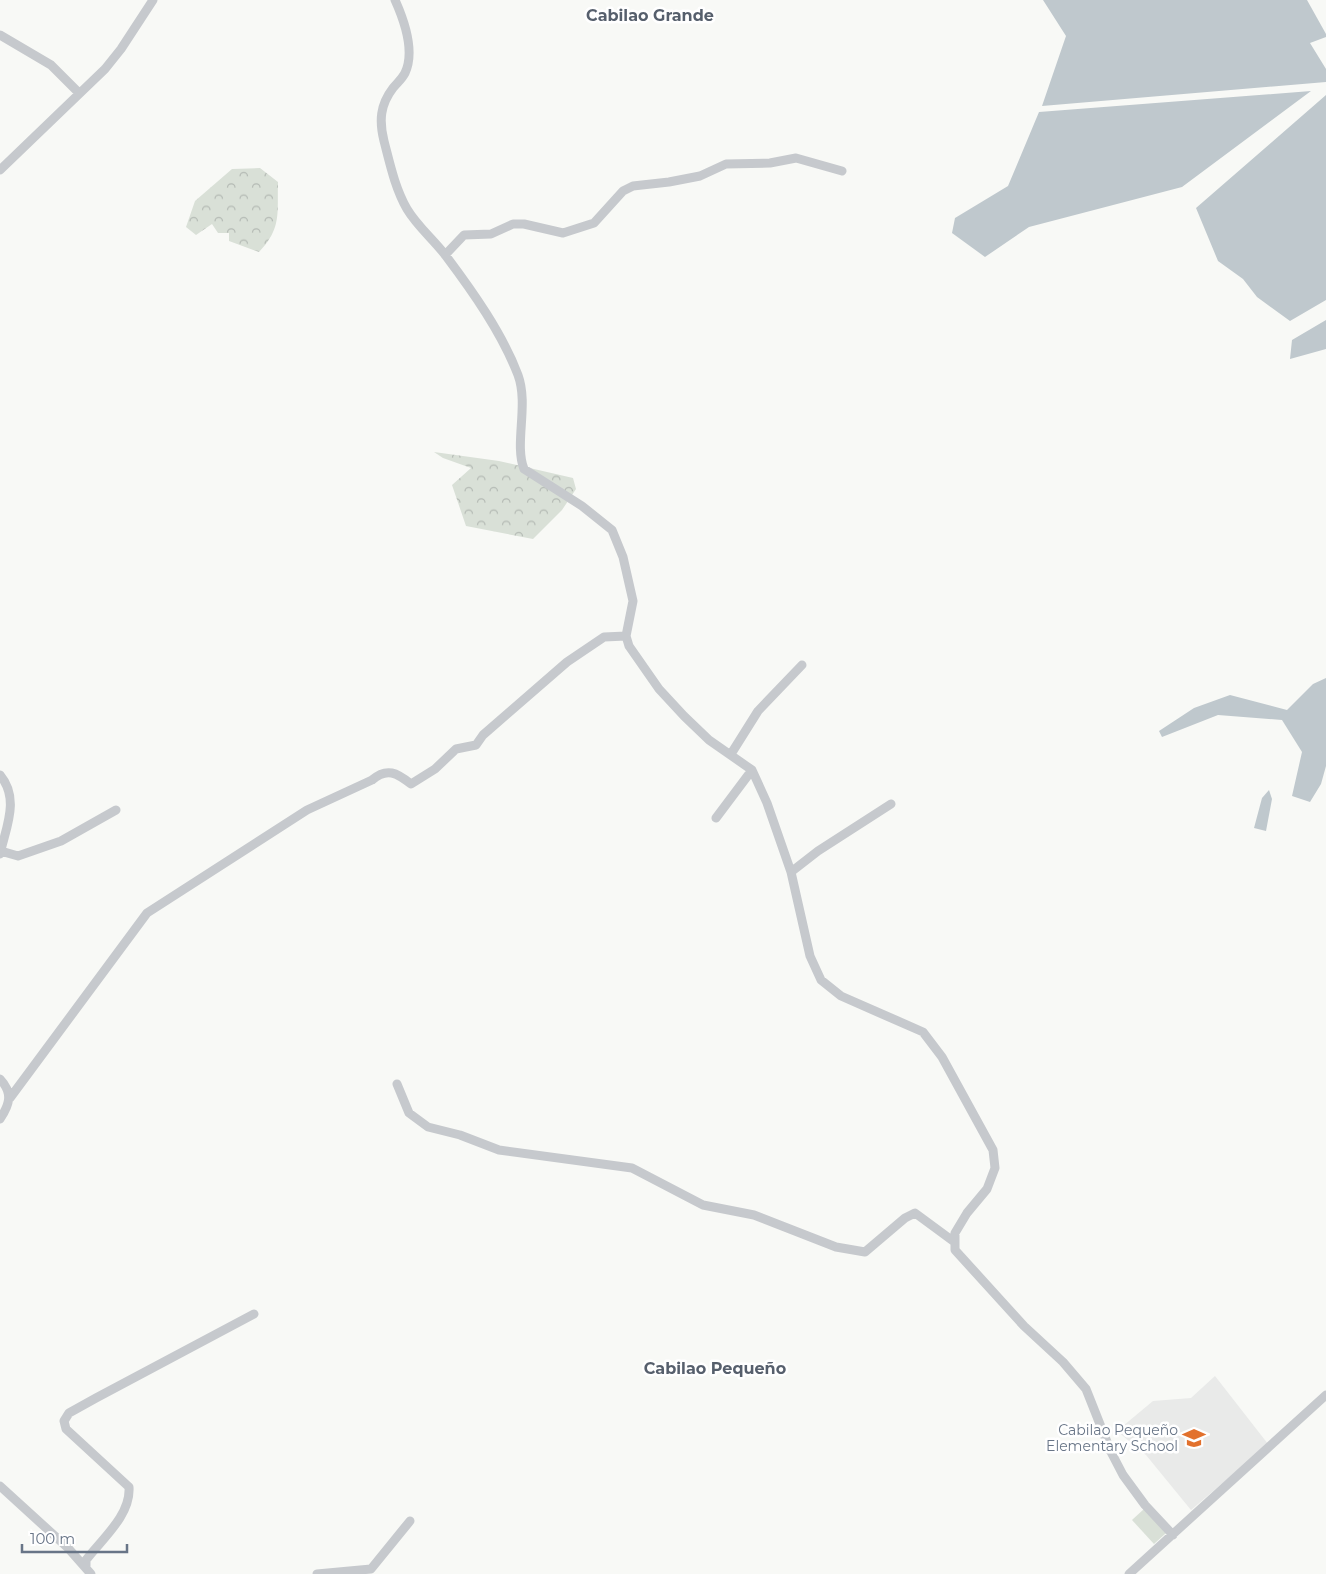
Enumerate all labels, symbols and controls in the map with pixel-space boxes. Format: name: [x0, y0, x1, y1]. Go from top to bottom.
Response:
district label: Cabilao Grande: [586, 6, 714, 25]
district label: Cabilao Pequeño: [644, 1359, 786, 1378]
place label: Cabilao Pequeño Elementary School: [1046, 1421, 1178, 1455]
school or university icon: Cabilao Pequeño Elementary School: [1181, 1425, 1207, 1451]
scale bar: [22, 1522, 128, 1554]
text: 100 m: [30, 1529, 75, 1548]

